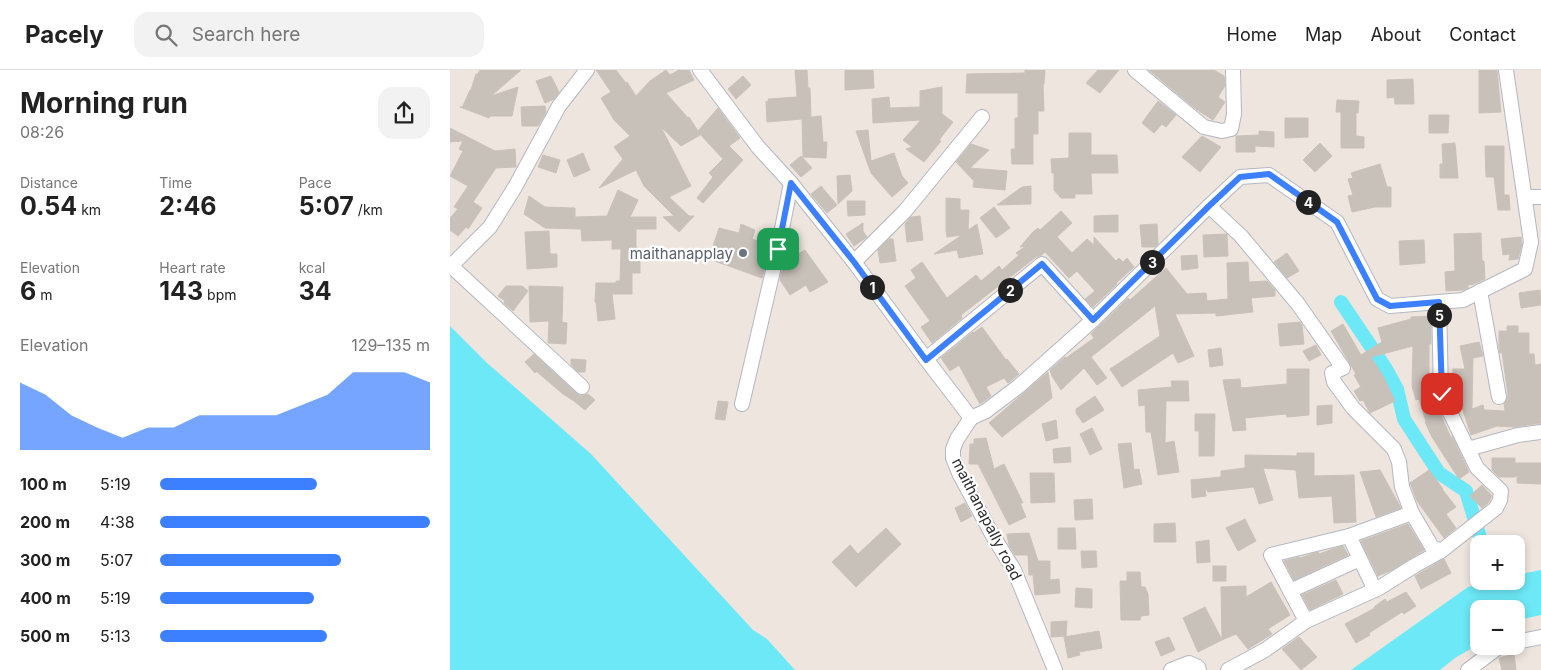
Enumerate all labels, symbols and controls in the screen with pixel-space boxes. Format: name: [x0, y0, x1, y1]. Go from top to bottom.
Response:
search box: [134, 12, 484, 57]
text: Pacely: [25, 20, 104, 49]
icon: search: [152, 21, 180, 49]
text: Search here: [192, 23, 300, 46]
text: Home: [1227, 24, 1277, 45]
text: Map: [1305, 24, 1342, 45]
text: About: [1370, 24, 1421, 45]
text: Contact: [1449, 24, 1516, 45]
text: Morning run: [20, 86, 188, 120]
button: share: [378, 87, 430, 139]
text: 08:26: [20, 122, 64, 142]
text: Distance: [20, 174, 78, 191]
text: Time: [159, 174, 192, 191]
text: Pace: [299, 174, 332, 191]
pin: 4: [1296, 190, 1320, 214]
text: 0.54: [20, 191, 77, 221]
text: 2:46: [159, 191, 217, 221]
text: 5:07: [299, 191, 354, 221]
text: 4: [1304, 194, 1313, 211]
text: km: [77, 201, 101, 218]
text: /km: [354, 201, 383, 218]
pin: [757, 228, 799, 270]
icon: arrive: [764, 235, 792, 263]
place label: maithanapplay: [630, 244, 734, 263]
marker: maithanapplay: [737, 247, 749, 259]
pin: 3: [1140, 250, 1164, 274]
text: 3: [1148, 254, 1157, 271]
text: Elevation: [20, 259, 80, 276]
text: Heart rate: [159, 259, 226, 276]
text: kcal: [299, 259, 325, 276]
pin: 1: [860, 274, 884, 300]
text: 6: [20, 276, 36, 306]
text: 143: [159, 276, 203, 306]
text: 34: [299, 276, 332, 306]
pin: 2: [998, 278, 1022, 302]
text: 1: [869, 279, 876, 296]
text: 2: [1006, 282, 1015, 299]
text: m: [36, 286, 52, 303]
text: bpm: [203, 286, 237, 303]
pin: 5: [1426, 302, 1452, 328]
text: 5: [1435, 307, 1444, 324]
text: Elevation: [20, 335, 89, 355]
text: 129–135 m: [351, 335, 430, 355]
pin: [1421, 373, 1463, 415]
icon: check: [1428, 380, 1456, 408]
street label: maithanapally road: [948, 455, 1026, 583]
text: 100 m: [20, 474, 67, 494]
text: 5:19: [100, 474, 131, 494]
text: 200 m: [20, 512, 70, 532]
text: 4:38: [100, 512, 135, 532]
map controls: [1470, 535, 1525, 655]
button: +: [1470, 535, 1525, 590]
text: 300 m: [20, 550, 70, 570]
text: 5:07: [100, 550, 133, 570]
text: 400 m: [20, 588, 71, 608]
text: 5:19: [100, 588, 131, 608]
button: −: [1470, 600, 1525, 655]
text: 500 m: [20, 626, 70, 646]
text: 5:13: [100, 626, 131, 646]

